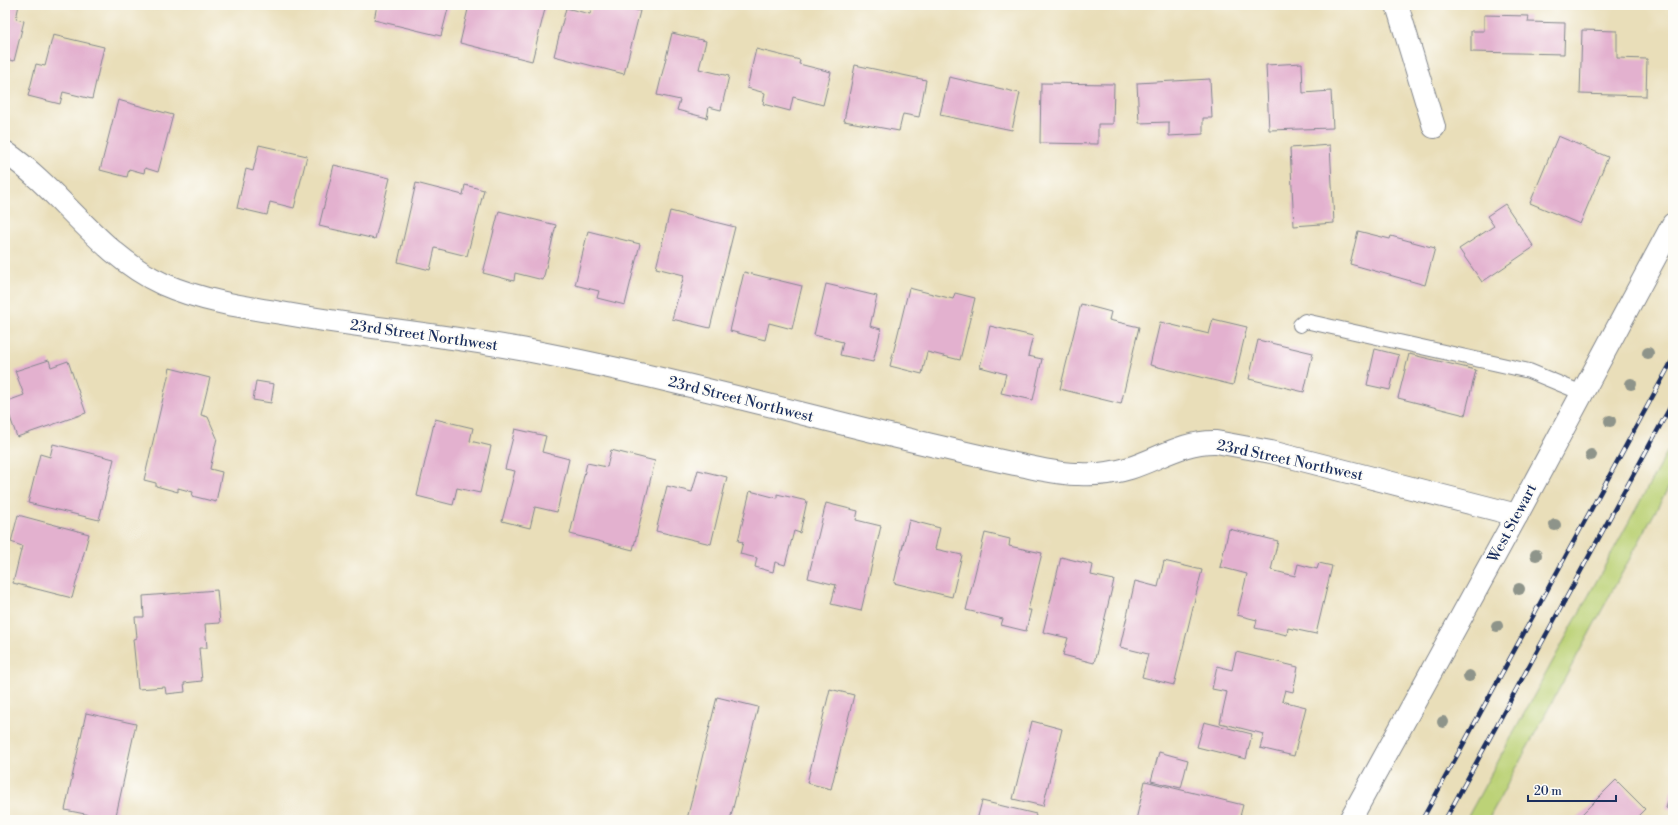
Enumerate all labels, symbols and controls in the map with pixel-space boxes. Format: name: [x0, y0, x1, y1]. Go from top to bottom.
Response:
street label: 23rd Street Northwest: [349, 316, 500, 355]
street label: 23rd Street Northwest: [666, 372, 816, 427]
street label: 23rd Street Northwest: [1215, 436, 1365, 485]
street label: West Stewart: [1483, 480, 1542, 567]
scale bar: [1528, 777, 1616, 803]
text: 20 m: [1534, 784, 1562, 799]

